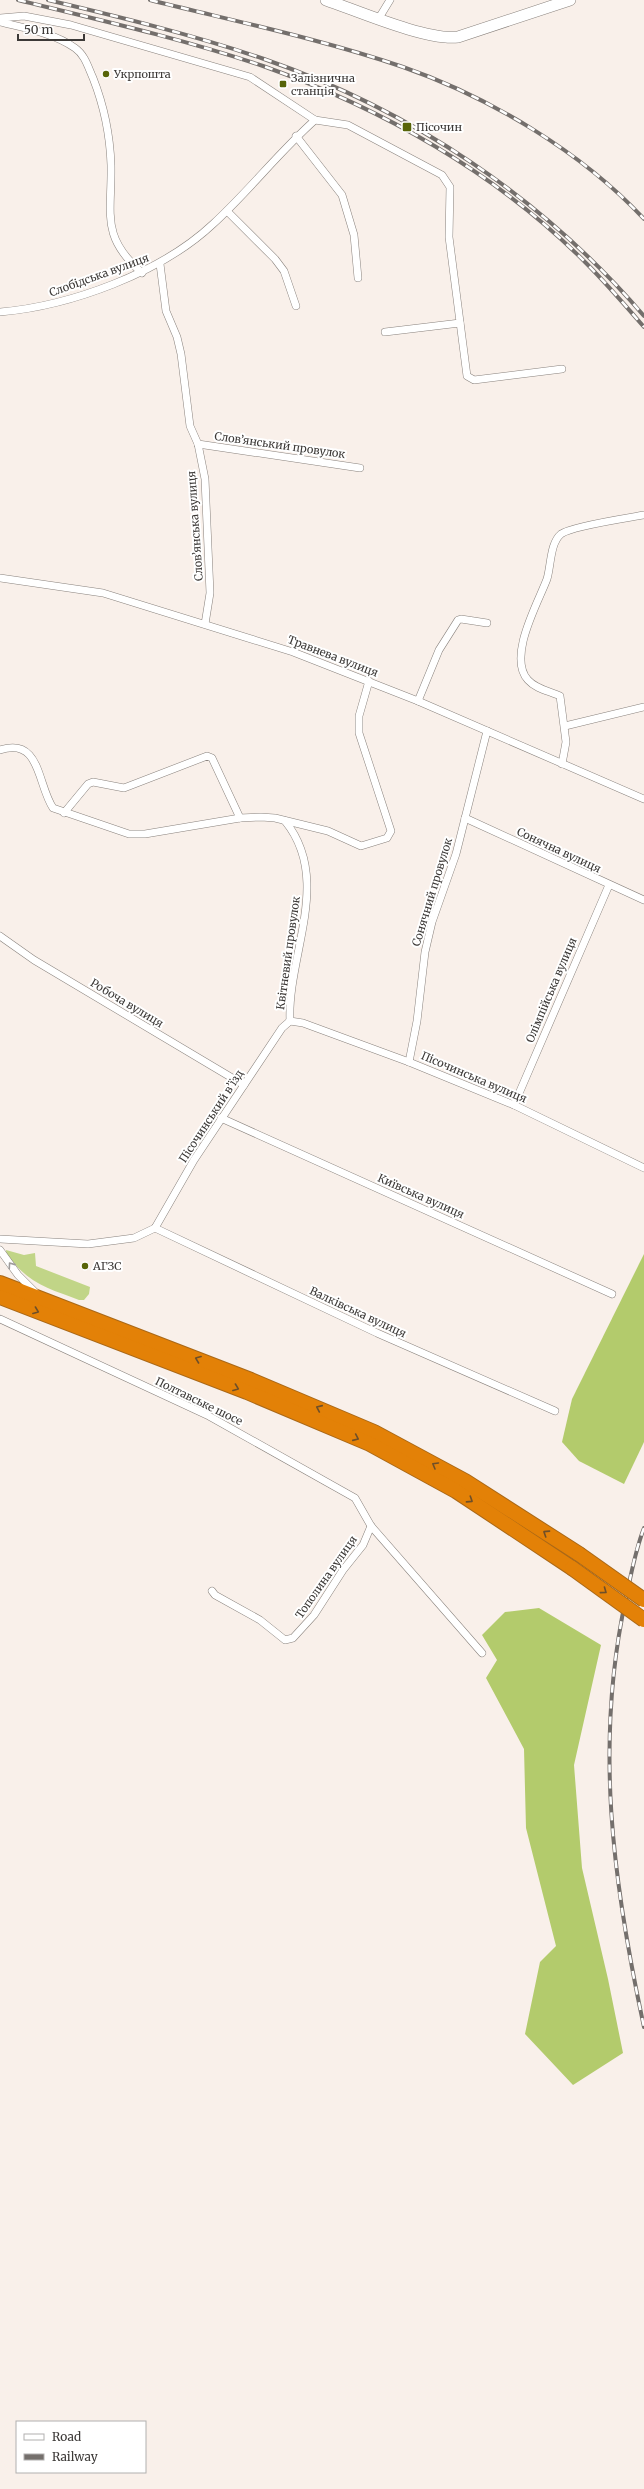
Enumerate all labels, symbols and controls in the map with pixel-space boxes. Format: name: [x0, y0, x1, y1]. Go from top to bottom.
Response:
scale bar: [18, 16, 84, 42]
text: 50 m: [24, 22, 53, 37]
place label: Укрпошта: [113, 67, 171, 81]
marker: Укрпошта: [101, 69, 111, 79]
place label: Залізнична станція: [291, 71, 355, 98]
marker: Залізнична станція: [278, 79, 288, 89]
place label: Пісочин: [416, 120, 462, 134]
marker: Пісочин: [401, 121, 413, 133]
street label: Слобідська вулиця: [47, 250, 151, 300]
street label: Слов’янський провулок: [214, 429, 346, 461]
street label: Слов’янська вулиця: [184, 470, 206, 582]
street label: Травнева вулиця: [286, 632, 381, 680]
street label: Сонячна вулиця: [515, 824, 604, 876]
street label: Сонячний провулок: [409, 836, 455, 948]
street label: Квітневий провулок: [273, 895, 303, 1011]
street label: Олімпійська вулиця: [523, 935, 580, 1045]
street label: Робоча вулиця: [88, 976, 167, 1031]
street label: Пісочинська вулиця: [419, 1048, 529, 1106]
street label: Пісочинський в’їзд: [176, 1067, 246, 1165]
street label: Київська вулиця: [376, 1171, 467, 1222]
place label: АГЗС: [92, 1259, 122, 1273]
marker: АГЗС: [80, 1261, 90, 1271]
one-way arrow: [9, 1263, 16, 1270]
street label: Валківська вулиця: [307, 1283, 409, 1341]
one-way arrow: [33, 1306, 40, 1314]
one-way arrow: [195, 1356, 202, 1364]
street label: Полтавське шосе: [153, 1374, 245, 1428]
one-way arrow: [233, 1383, 240, 1391]
one-way arrow: [315, 1405, 323, 1413]
one-way arrow: [352, 1433, 359, 1441]
one-way arrow: [432, 1462, 439, 1469]
one-way arrow: [466, 1495, 473, 1503]
one-way arrow: [543, 1530, 550, 1538]
street label: Тополина вулиця: [292, 1532, 360, 1621]
one-way arrow: [599, 1586, 606, 1593]
legend: [16, 2421, 146, 2473]
text: Road: [52, 2429, 81, 2444]
text: Railway: [52, 2449, 98, 2464]

